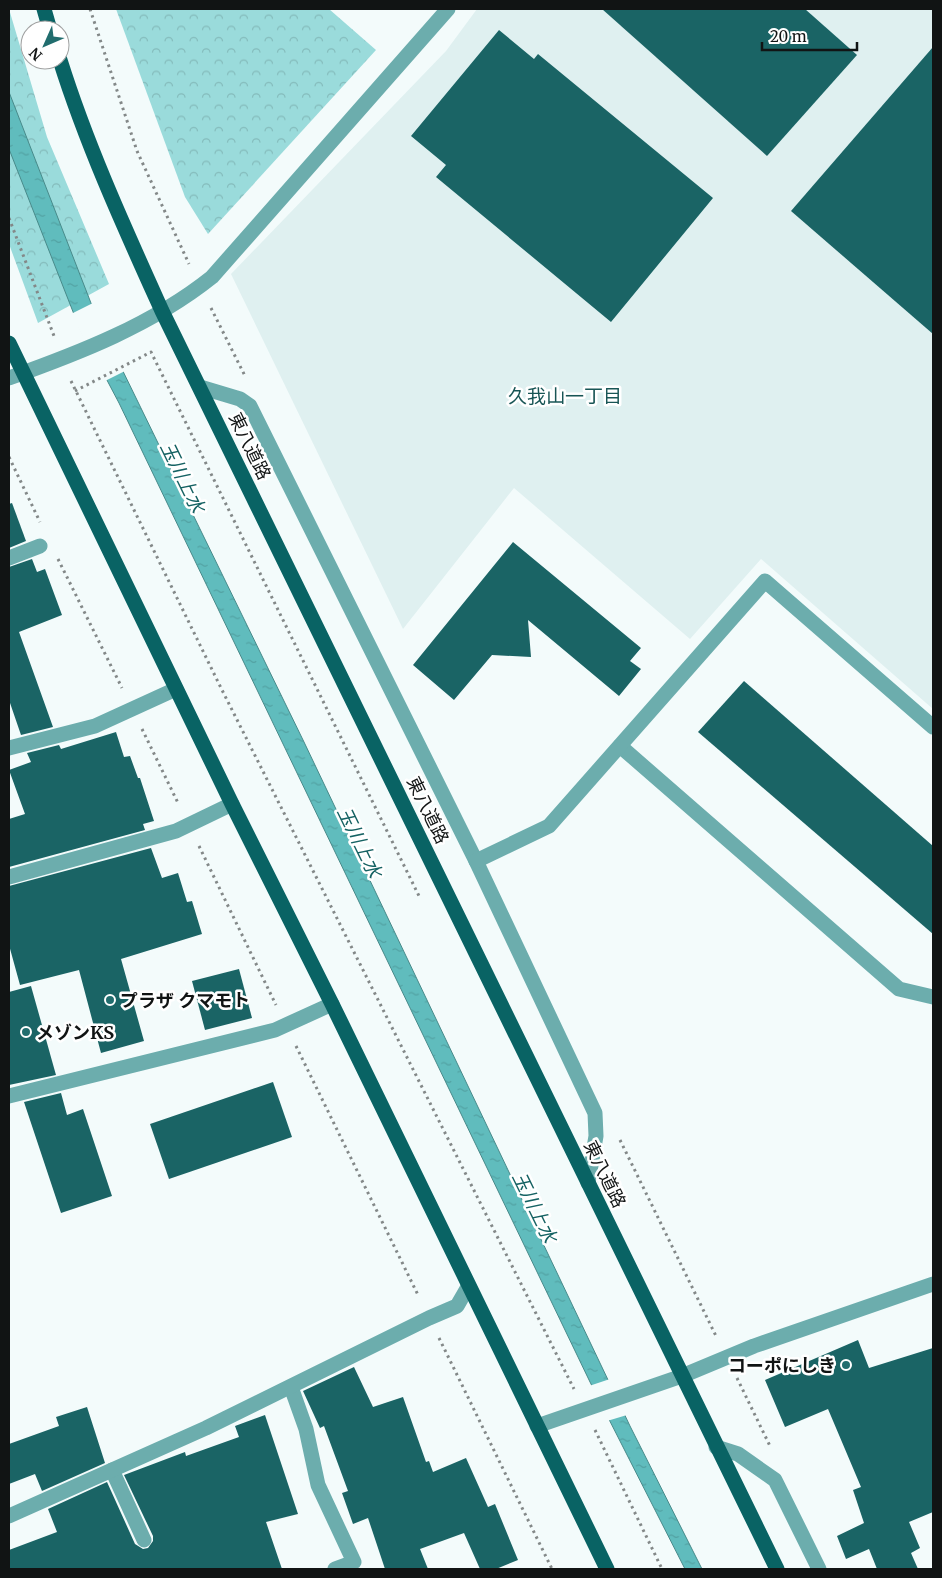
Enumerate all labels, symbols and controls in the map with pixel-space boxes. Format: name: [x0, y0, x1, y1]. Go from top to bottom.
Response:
north arrow: [20, 20, 70, 70]
scale bar: [762, 20, 857, 52]
text: 20 m: [770, 27, 807, 46]
text: N: [26, 44, 46, 64]
district label: 久我山一丁目: [508, 384, 622, 408]
street label: 東八道路: [224, 409, 276, 483]
water label: 玉川上水: [156, 438, 211, 518]
street label: 東八道路: [402, 773, 454, 847]
water label: 玉川上水: [333, 803, 388, 883]
place label: プラザ クマモト: [120, 989, 250, 1012]
marker: プラザ クマモト: [104, 994, 116, 1006]
place label: メゾンKS: [36, 1021, 114, 1044]
marker: メゾンKS: [20, 1026, 32, 1038]
street label: 東八道路: [579, 1137, 631, 1211]
water label: 玉川上水: [508, 1168, 563, 1248]
place label: コーポにしき: [728, 1354, 836, 1377]
marker: コーポにしき: [840, 1359, 852, 1371]

